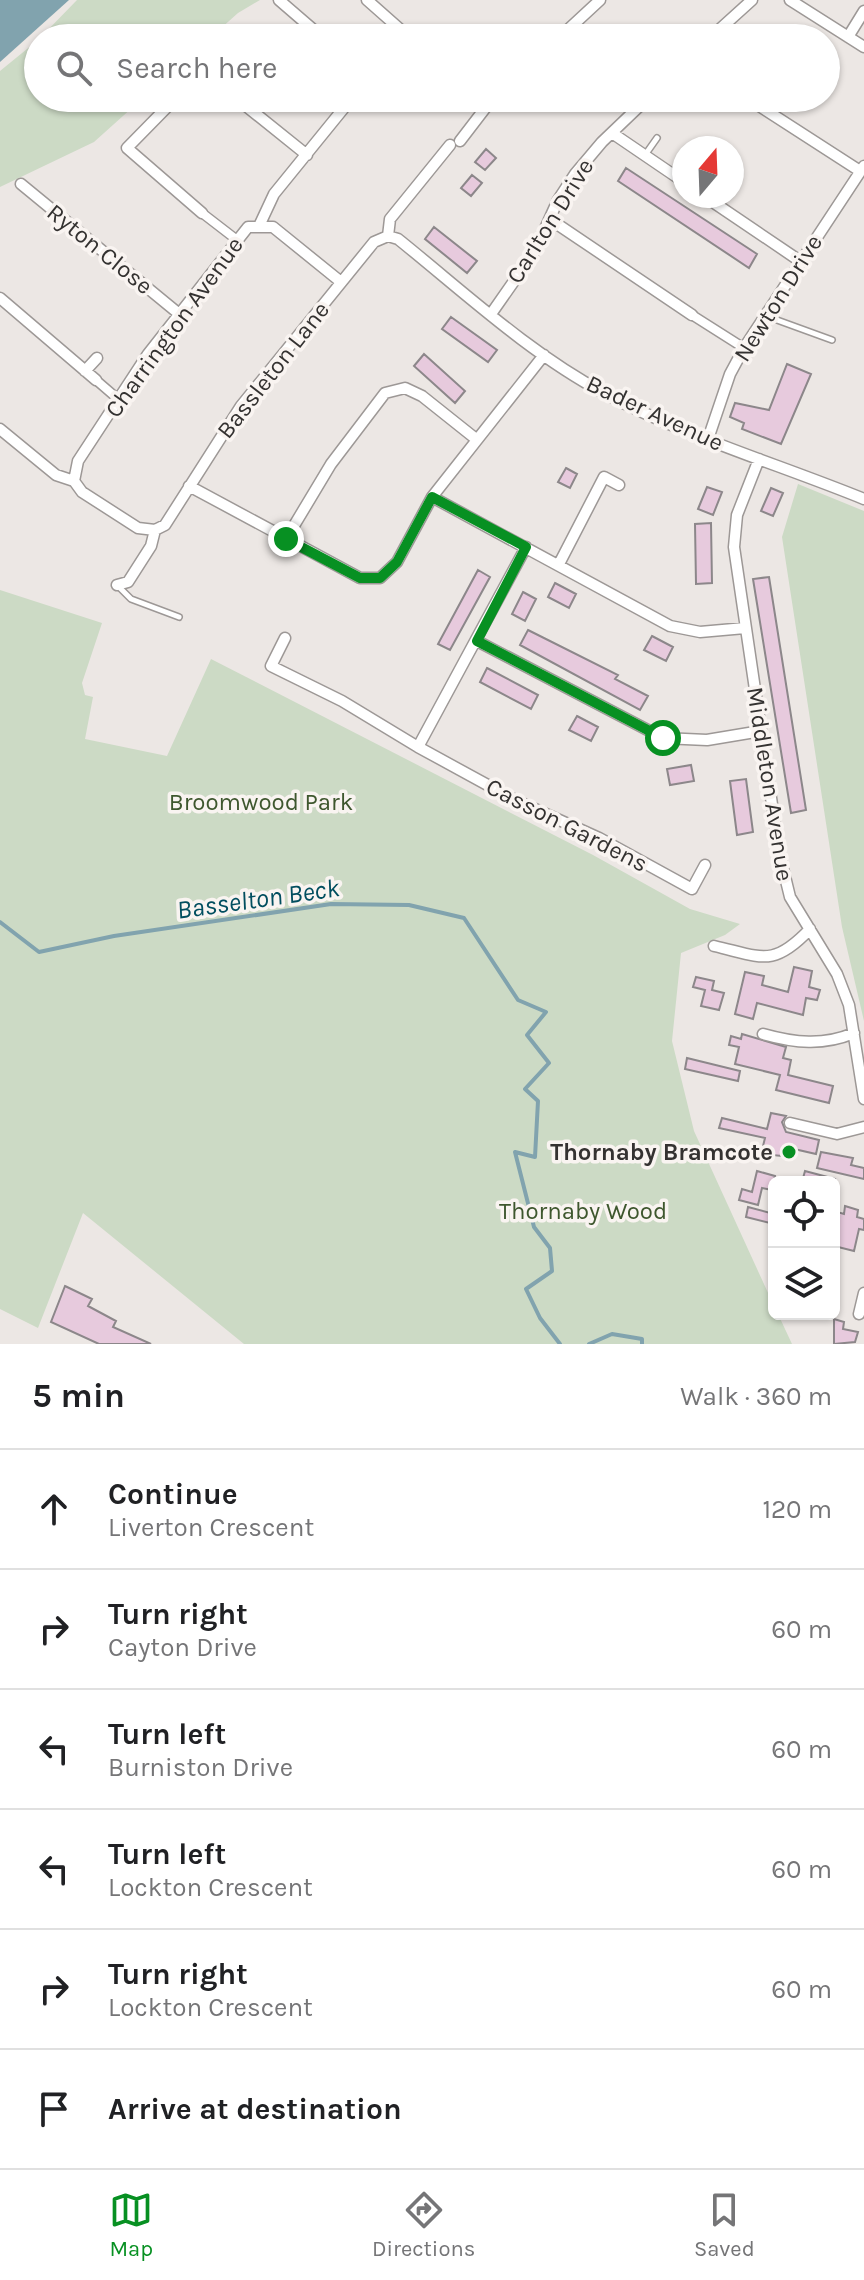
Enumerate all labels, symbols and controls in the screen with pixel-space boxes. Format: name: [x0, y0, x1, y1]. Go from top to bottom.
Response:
search box: [24, 24, 840, 112]
icon: search: [52, 46, 96, 90]
text: Search here: [116, 50, 277, 86]
north arrow: [672, 136, 744, 208]
street label: Carlton Drive: [501, 153, 599, 289]
street label: Ryton Close: [42, 198, 158, 300]
street label: Newton Drive: [728, 229, 828, 367]
street label: Charrington Avenue: [99, 231, 249, 423]
street label: Bassleton Lane: [211, 296, 335, 444]
street label: Bader Avenue: [582, 369, 728, 457]
route end: [268, 521, 304, 557]
street label: Middleton Avenue: [741, 685, 799, 883]
route start: [645, 720, 681, 756]
street label: Casson Gardens: [482, 772, 652, 878]
park label: Broomwood Park: [169, 788, 353, 816]
water label: Basselton Beck: [175, 872, 342, 926]
place label: Thornaby Bramcote: [550, 1138, 773, 1166]
marker: Thornaby Bramcote: [780, 1143, 798, 1161]
map controls: [768, 1176, 840, 1320]
button: locate: [768, 1176, 840, 1248]
park label: Thornaby Wood: [499, 1197, 667, 1225]
button: layers: [768, 1248, 840, 1320]
text: 5 min: [32, 1376, 125, 1416]
text: Walk · 360 m: [680, 1381, 832, 1412]
text: Continue: [108, 1476, 238, 1512]
icon: ahead: [32, 1487, 76, 1531]
text: 120 m: [762, 1494, 832, 1525]
text: Liverton Crescent: [108, 1512, 314, 1543]
text: Turn right: [108, 1596, 248, 1632]
icon: right: [32, 1607, 76, 1651]
text: 60 m: [771, 1614, 832, 1645]
text: Cayton Drive: [108, 1632, 257, 1663]
text: Turn left: [108, 1716, 226, 1752]
icon: left: [32, 1727, 76, 1771]
text: 60 m: [771, 1734, 832, 1765]
text: Burniston Drive: [108, 1752, 293, 1783]
text: Turn left: [108, 1836, 226, 1872]
icon: left: [32, 1847, 76, 1891]
text: 60 m: [771, 1854, 832, 1885]
text: Lockton Crescent: [108, 1872, 313, 1903]
text: Turn right: [108, 1956, 248, 1992]
icon: right: [32, 1967, 76, 2011]
text: 60 m: [771, 1974, 832, 2005]
text: Lockton Crescent: [108, 1992, 313, 2023]
icon: arrive: [32, 2087, 76, 2131]
text: Arrive at destination: [108, 2091, 402, 2127]
tab: Map: [109, 2188, 153, 2262]
tab: Directions: [372, 2188, 475, 2262]
tab: Saved: [694, 2188, 755, 2262]

